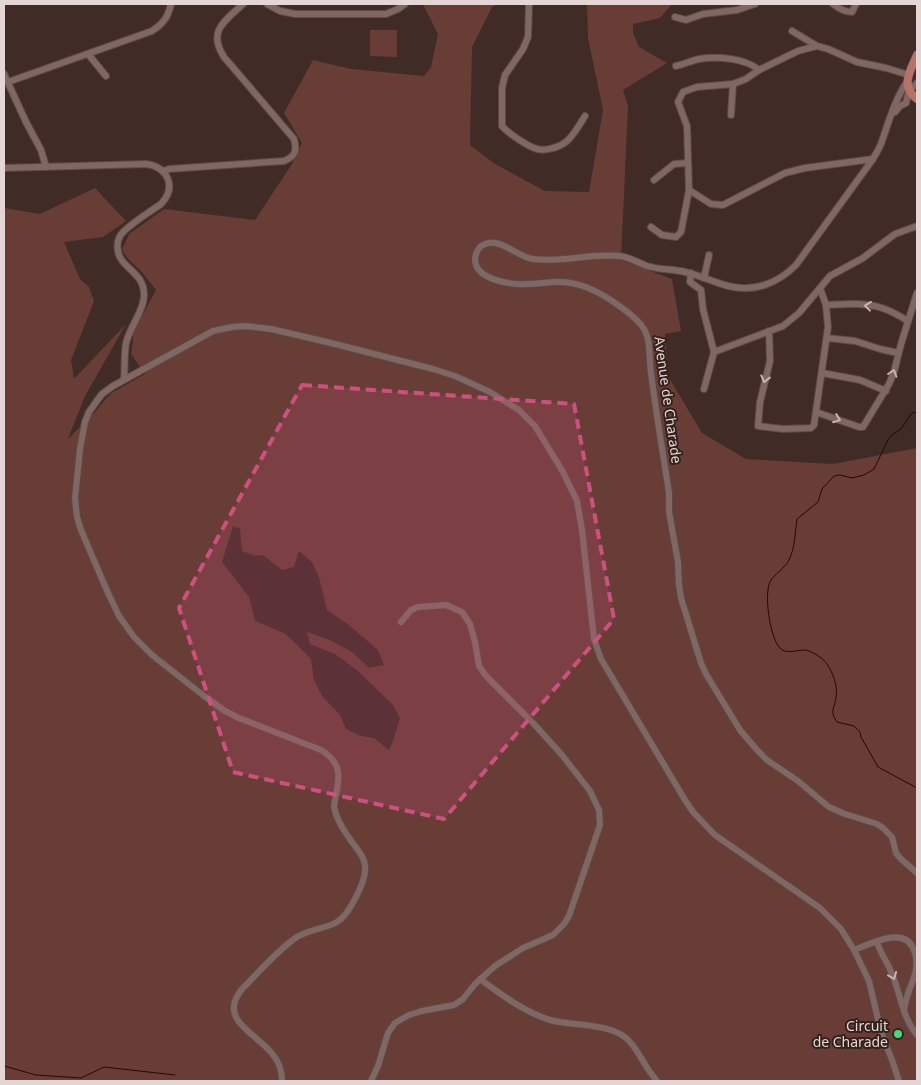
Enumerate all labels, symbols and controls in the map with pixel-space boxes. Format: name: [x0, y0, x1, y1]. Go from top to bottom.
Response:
one-way arrow: [864, 301, 872, 312]
street label: Avenue de Charade: [650, 335, 687, 465]
one-way arrow: [887, 369, 897, 377]
one-way arrow: [761, 375, 771, 383]
one-way arrow: [833, 413, 841, 423]
one-way arrow: [886, 971, 897, 980]
place label: Circuit de Charade: [813, 1016, 888, 1051]
marker: Circuit de Charade: [892, 1028, 904, 1040]

